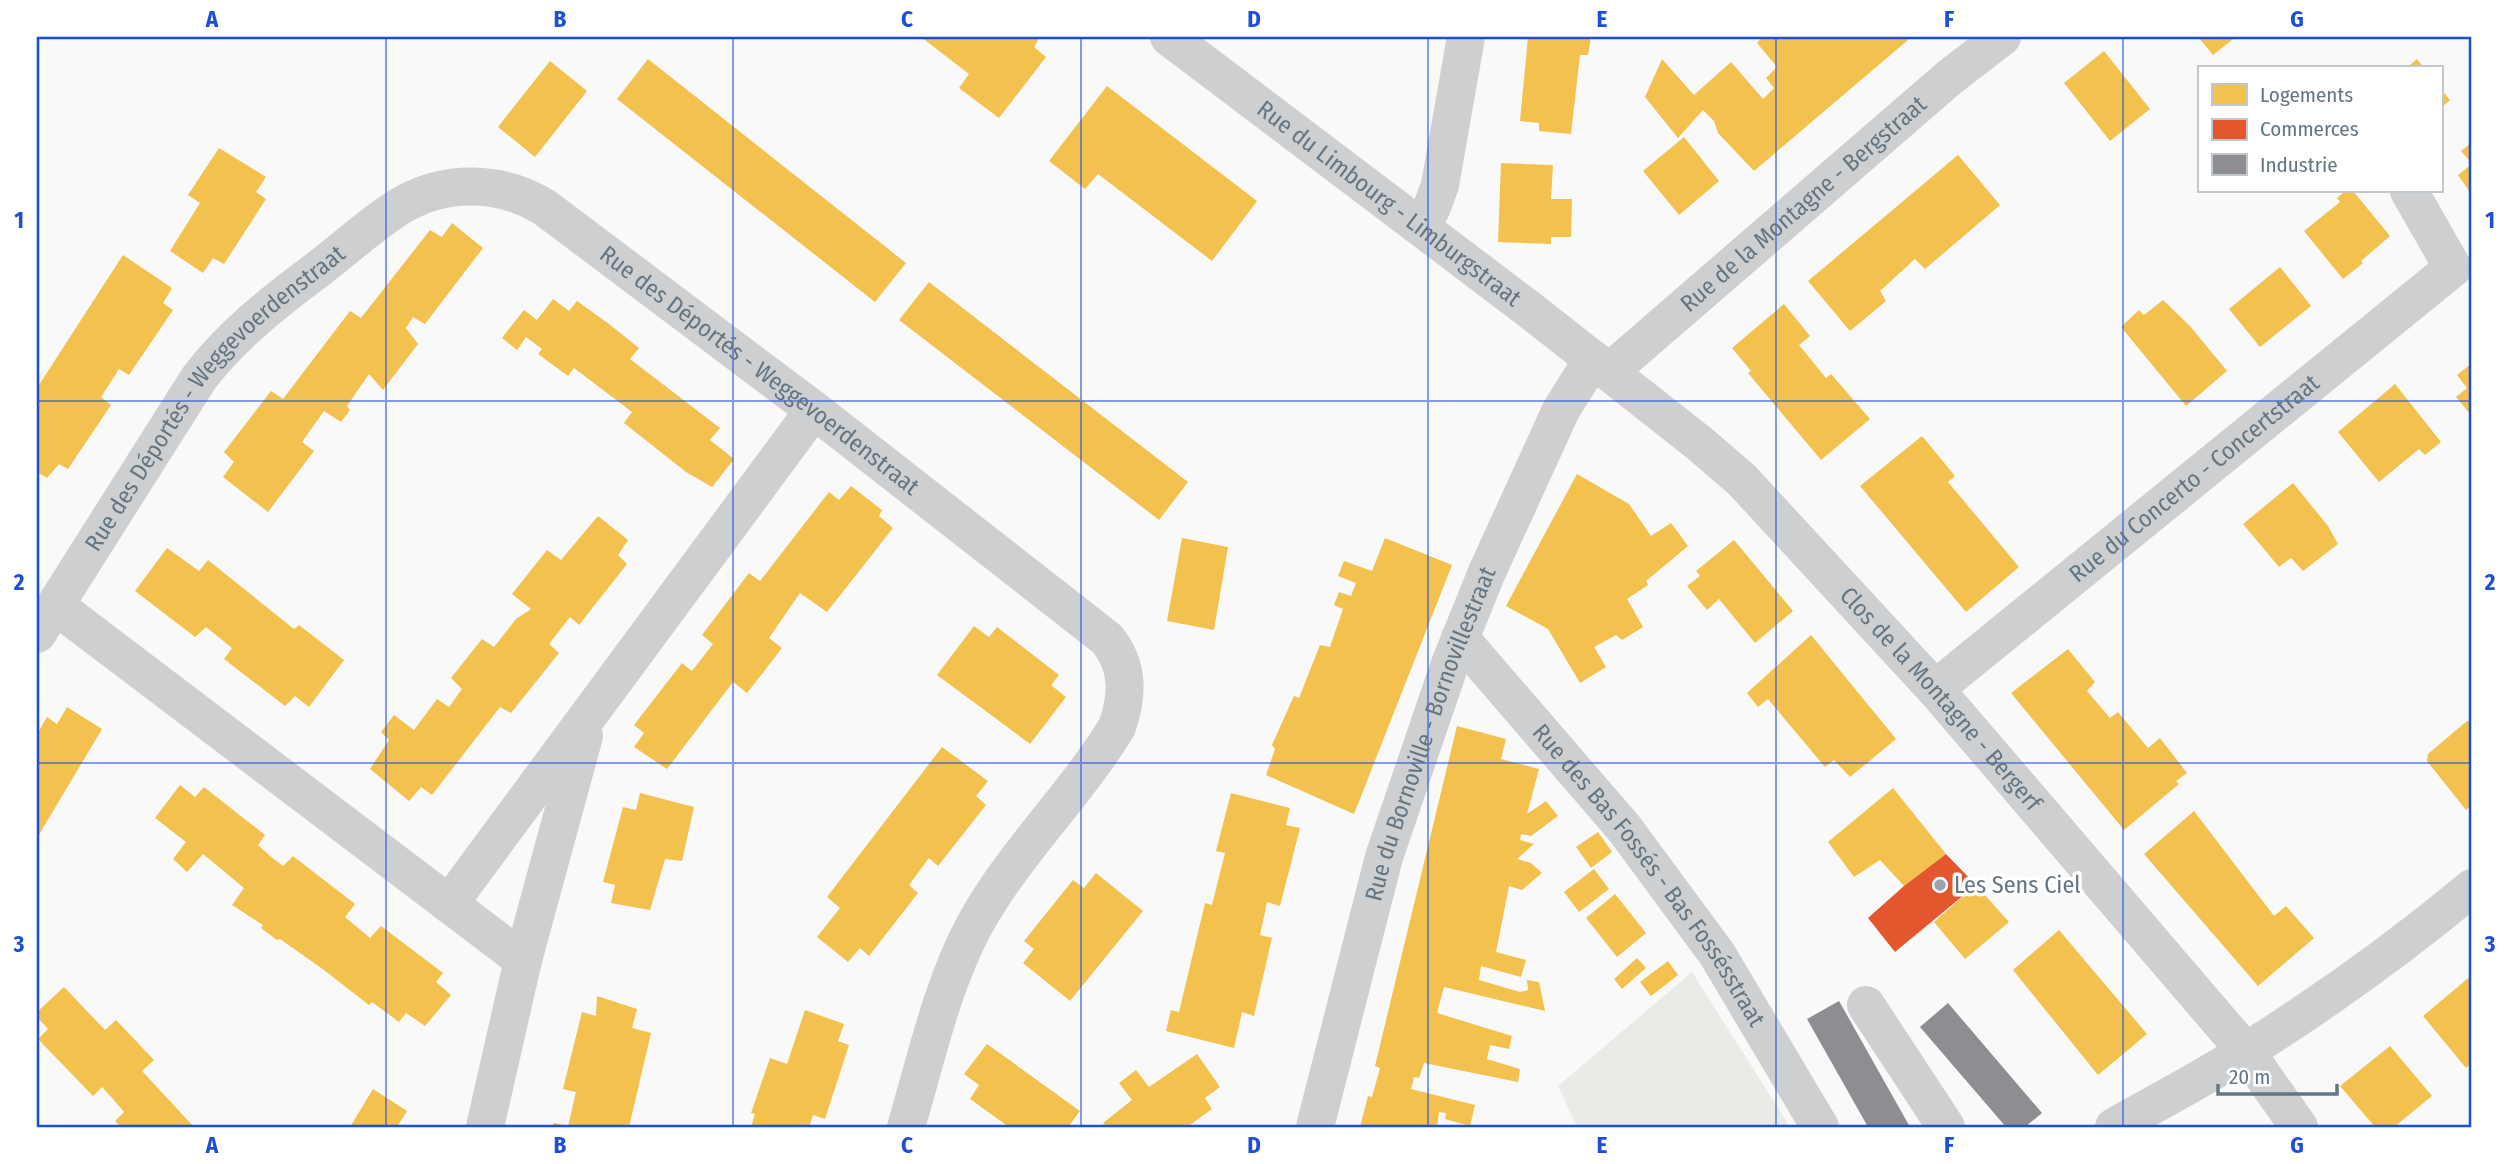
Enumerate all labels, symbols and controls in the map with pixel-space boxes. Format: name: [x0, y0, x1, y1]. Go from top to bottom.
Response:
text: A: [205, 5, 219, 33]
text: B: [554, 5, 567, 33]
text: C: [901, 5, 913, 33]
text: D: [1247, 5, 1261, 33]
text: E: [1597, 5, 1608, 33]
text: F: [1944, 5, 1954, 33]
text: G: [2290, 5, 2304, 33]
legend: [2198, 66, 2442, 192]
text: Logements: [2260, 82, 2353, 108]
street label: Rue de la Montagne - Bergstraat: [1675, 90, 1932, 318]
street label: Rue du Limbourg - Limburgstraat: [1252, 95, 1527, 312]
text: Commerces: [2260, 116, 2359, 142]
text: Industrie: [2260, 152, 2338, 178]
text: 1: [14, 206, 24, 234]
text: 1: [2485, 206, 2495, 234]
street label: Rue des Déportés - Weggevoerdenstraat: [79, 239, 351, 556]
street label: Rue des Déportés - Weggevoerdenstraat: [594, 240, 925, 501]
street label: Rue du Concerto - Concertstraat: [2064, 369, 2325, 588]
street label: Rue du Bornoville - Bornovillestraat: [1359, 562, 1502, 904]
text: 2: [13, 568, 25, 596]
text: 2: [2484, 568, 2496, 596]
street label: Clos de la Montagne - Bergerf: [1834, 581, 2048, 818]
street label: Rue des Bas Fossés - Bas Fossésstraat: [1527, 718, 1771, 1032]
place label: Les Sens Ciel: [1954, 871, 2081, 899]
marker: Les Sens Ciel: [1932, 877, 1948, 893]
text: 3: [13, 930, 25, 958]
text: 3: [2484, 930, 2496, 958]
scale bar: [2218, 1052, 2338, 1096]
text: 20 m: [2229, 1064, 2270, 1090]
text: A: [205, 1131, 219, 1159]
text: B: [554, 1131, 567, 1159]
text: C: [901, 1131, 913, 1159]
text: D: [1247, 1131, 1261, 1159]
text: E: [1597, 1131, 1608, 1159]
text: F: [1944, 1131, 1954, 1159]
text: G: [2290, 1131, 2304, 1159]

